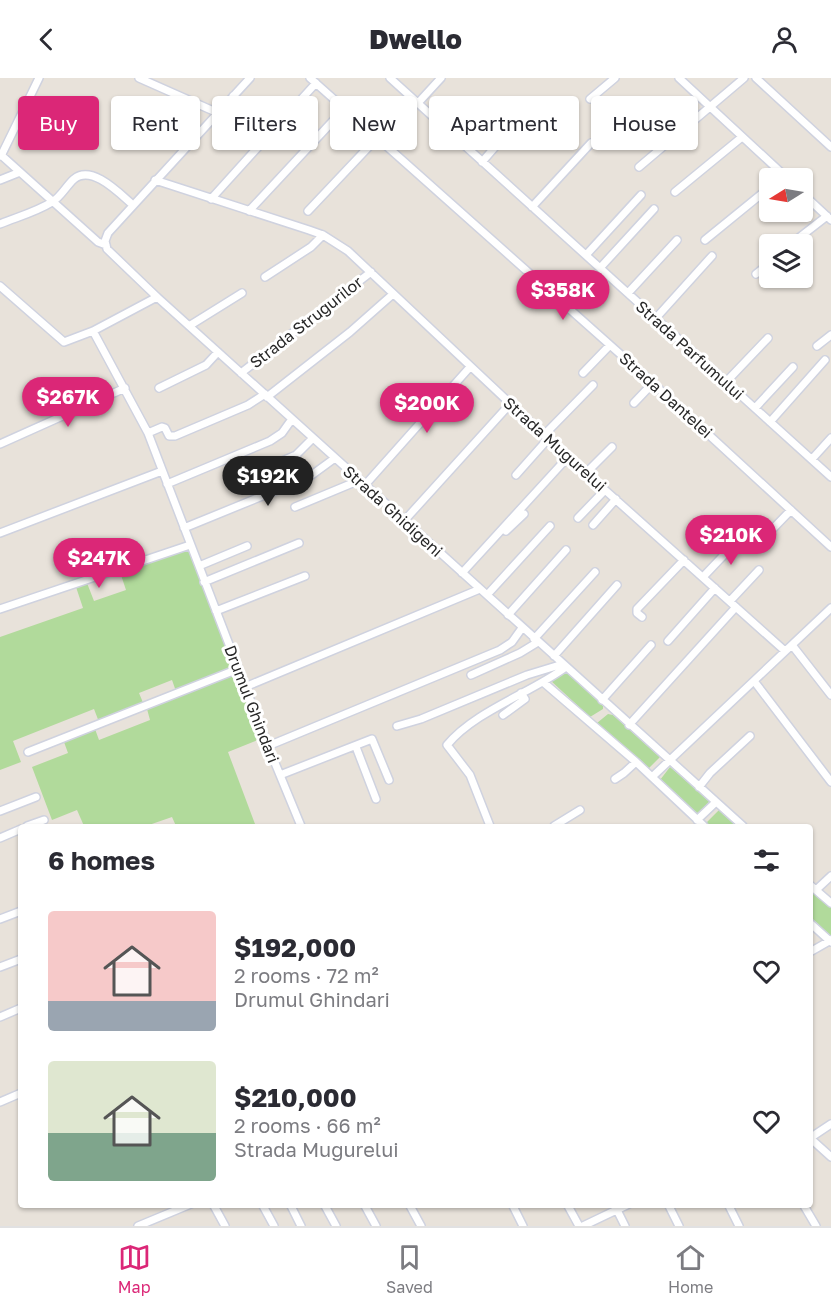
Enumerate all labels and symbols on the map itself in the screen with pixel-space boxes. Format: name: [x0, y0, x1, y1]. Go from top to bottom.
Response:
north arrow: [759, 168, 813, 222]
pin: $358K: [521, 270, 605, 321]
street label: Strada Strugurilor: [246, 272, 366, 372]
street label: Strada Parfumului: [632, 296, 748, 404]
street label: Strada Dantelei: [615, 348, 717, 442]
pin: $267K: [26, 377, 110, 428]
pin: $200K: [385, 383, 469, 434]
street label: Strada Mugurelui: [499, 392, 611, 496]
pin: $192K: [226, 456, 310, 507]
street label: Strada Ghidigeni: [339, 461, 447, 561]
pin: $210K: [689, 515, 773, 566]
pin: $247K: [57, 538, 141, 589]
street label: Drumul Ghindari: [220, 642, 284, 766]

